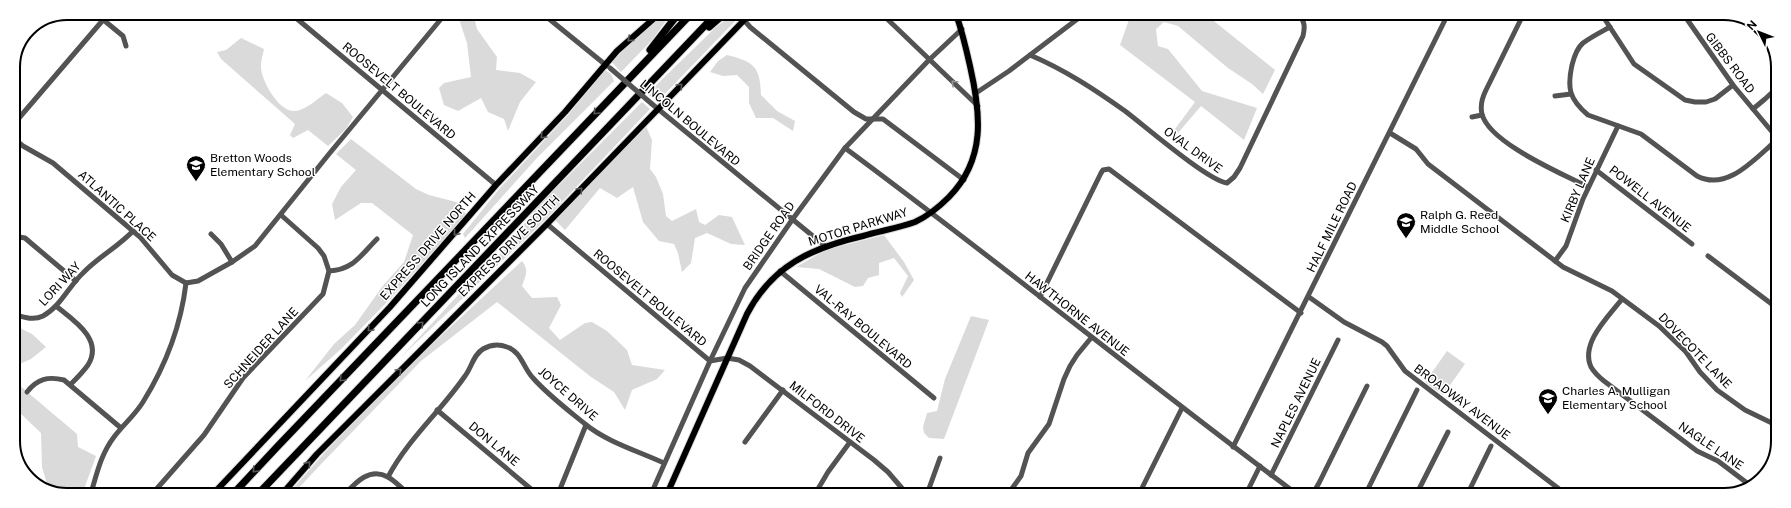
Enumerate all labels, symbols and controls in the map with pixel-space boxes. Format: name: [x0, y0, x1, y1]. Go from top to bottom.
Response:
north arrow: [1739, 12, 1779, 52]
text: N: [1744, 18, 1759, 32]
street label: GIBBS ROAD: [1703, 30, 1757, 96]
one-way arrow: [627, 34, 634, 41]
street label: ROOSEVELT BOULEVARD: [340, 39, 458, 143]
street label: LINCOLN BOULEVARD: [637, 77, 743, 169]
one-way arrow: [951, 81, 958, 88]
one-way arrow: [675, 83, 683, 91]
one-way arrow: [594, 108, 601, 115]
street label: OVAL DRIVE: [1161, 124, 1225, 176]
one-way arrow: [540, 131, 548, 139]
place label: Bretton Woods Elementary School: [210, 151, 316, 179]
school or university icon: Bretton Woods Elementary School: [185, 154, 207, 182]
street label: KIRBY LANE: [1558, 155, 1598, 225]
street label: POWELL AVENUE: [1606, 163, 1694, 235]
street label: ATLANTIC PLACE: [75, 168, 159, 244]
street label: HALF MILE ROAD: [1304, 179, 1360, 275]
street label: LONG ISLAND EXPRESSWAY: [418, 182, 542, 310]
one-way arrow: [575, 187, 583, 195]
street label: EXPRESS DRIVE NORTH: [377, 189, 479, 303]
street label: EXPRESS DRIVE SOUTH: [455, 192, 563, 300]
street label: BRIDGE ROAD: [740, 199, 798, 273]
street label: MOTOR PARKWAY: [807, 205, 910, 249]
place label: Ralph G. Reed Middle School: [1420, 208, 1500, 236]
school or university icon: Ralph G. Reed Middle School: [1395, 211, 1417, 239]
one-way arrow: [454, 228, 461, 235]
street label: ROOSEVELT BOULEVARD: [591, 246, 709, 350]
street label: LORI WAY: [36, 259, 84, 309]
street label: HAWTHORNE AVENUE: [1022, 269, 1132, 359]
street label: VAL-RAY BOULEVARD: [811, 282, 915, 372]
street label: SCHNEIDER LANE: [221, 305, 301, 391]
street label: DOVECOTE LANE: [1655, 310, 1735, 392]
one-way arrow: [416, 321, 423, 329]
one-way arrow: [367, 324, 374, 332]
street label: NAPLES AVENUE: [1268, 356, 1324, 450]
street label: BROADWAY AVENUE: [1411, 361, 1513, 443]
street label: JOYCE DRIVE: [535, 364, 601, 424]
one-way arrow: [395, 368, 402, 376]
one-way arrow: [339, 374, 347, 382]
street label: MILFORD DRIVE: [787, 378, 867, 446]
place label: Charles A. Mulligan Elementary School: [1562, 384, 1670, 412]
school or university icon: Charles A. Mulligan Elementary School: [1537, 387, 1559, 415]
street label: DON LANE: [466, 419, 522, 469]
street label: NAGLE LANE: [1676, 419, 1746, 473]
one-way arrow: [304, 461, 311, 469]
one-way arrow: [253, 465, 260, 473]

